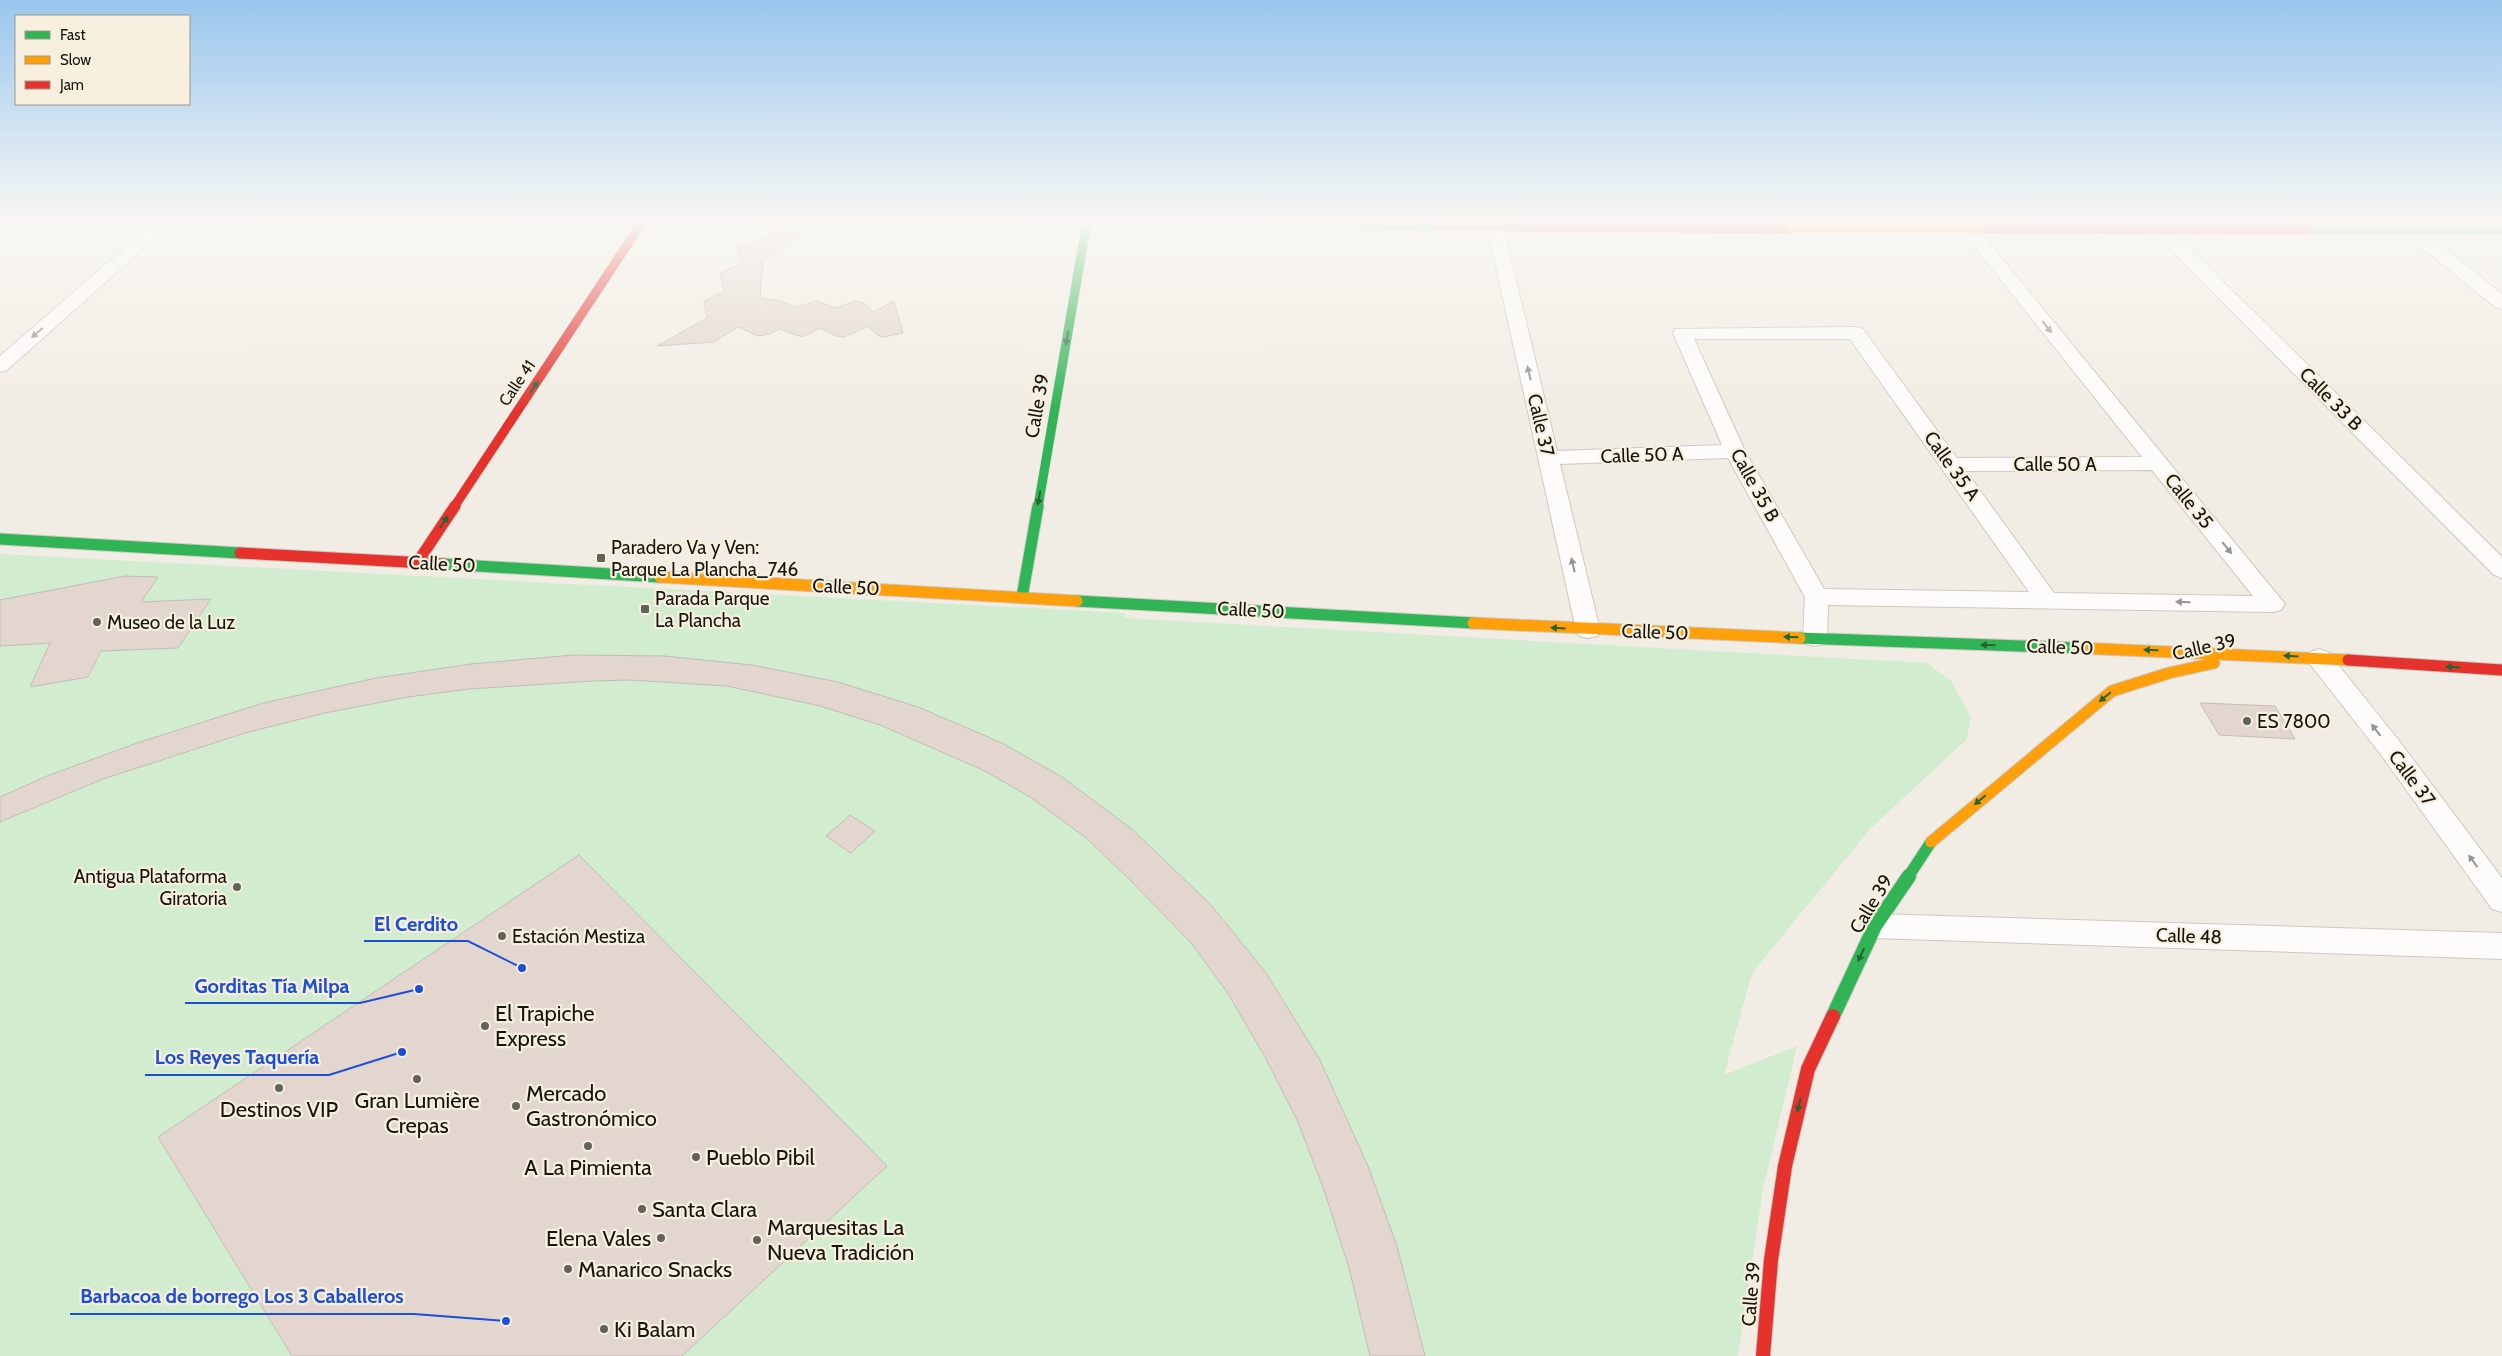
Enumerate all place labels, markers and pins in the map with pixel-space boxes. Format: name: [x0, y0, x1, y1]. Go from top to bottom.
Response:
place label: Paradero Va y Ven: Parque La Plancha_746: [611, 536, 798, 581]
marker: Paradero Va y Ven: Parque La Plancha_746: [595, 552, 607, 564]
place label: Parada Parque La Plancha: [655, 587, 770, 632]
marker: Parada Parque La Plancha: [639, 603, 651, 615]
place label: Museo de la Luz: [107, 611, 235, 634]
marker: Museo de la Luz: [91, 616, 103, 628]
place label: ES 7800: [2257, 710, 2331, 733]
marker: ES 7800: [2241, 715, 2253, 727]
place label: Antigua Plataforma Giratoria: [74, 865, 227, 910]
marker: Antigua Plataforma Giratoria: [231, 881, 243, 893]
callout: El Cerdito: [364, 906, 468, 941]
place label: Estación Mestiza: [512, 925, 645, 948]
marker: Estación Mestiza: [496, 930, 508, 942]
callout: Gorditas Tía Milpa: [185, 968, 360, 1003]
place label: El Trapiche Express: [495, 1000, 595, 1052]
marker: El Trapiche Express: [479, 1020, 491, 1032]
callout: Los Reyes Taquería: [145, 1040, 329, 1075]
marker: Gran Lumière Crepas: [411, 1073, 423, 1085]
place label: Mercado Gastronómico: [526, 1080, 657, 1132]
marker: Destinos VIP: [273, 1082, 285, 1094]
place label: Gran Lumière Crepas: [355, 1087, 479, 1139]
place label: Destinos VIP: [220, 1096, 339, 1123]
marker: Mercado Gastronómico: [510, 1100, 522, 1112]
marker: A La Pimienta: [582, 1140, 594, 1152]
place label: Pueblo Pibil: [706, 1144, 816, 1171]
marker: Pueblo Pibil: [690, 1151, 702, 1163]
place label: A La Pimienta: [524, 1154, 652, 1181]
place label: Santa Clara: [652, 1196, 758, 1223]
marker: Santa Clara: [636, 1203, 648, 1215]
place label: Marquesitas La Nueva Tradición: [767, 1214, 914, 1266]
place label: Elena Vales: [546, 1225, 651, 1252]
marker: Elena Vales: [655, 1232, 667, 1244]
marker: Marquesitas La Nueva Tradición: [751, 1234, 763, 1246]
place label: Manarico Snacks: [578, 1256, 732, 1283]
marker: Manarico Snacks: [562, 1263, 574, 1275]
callout: Barbacoa de borrego Los 3 Caballeros: [70, 1279, 414, 1314]
place label: Ki Balam: [614, 1316, 695, 1343]
marker: Ki Balam: [598, 1323, 610, 1335]

